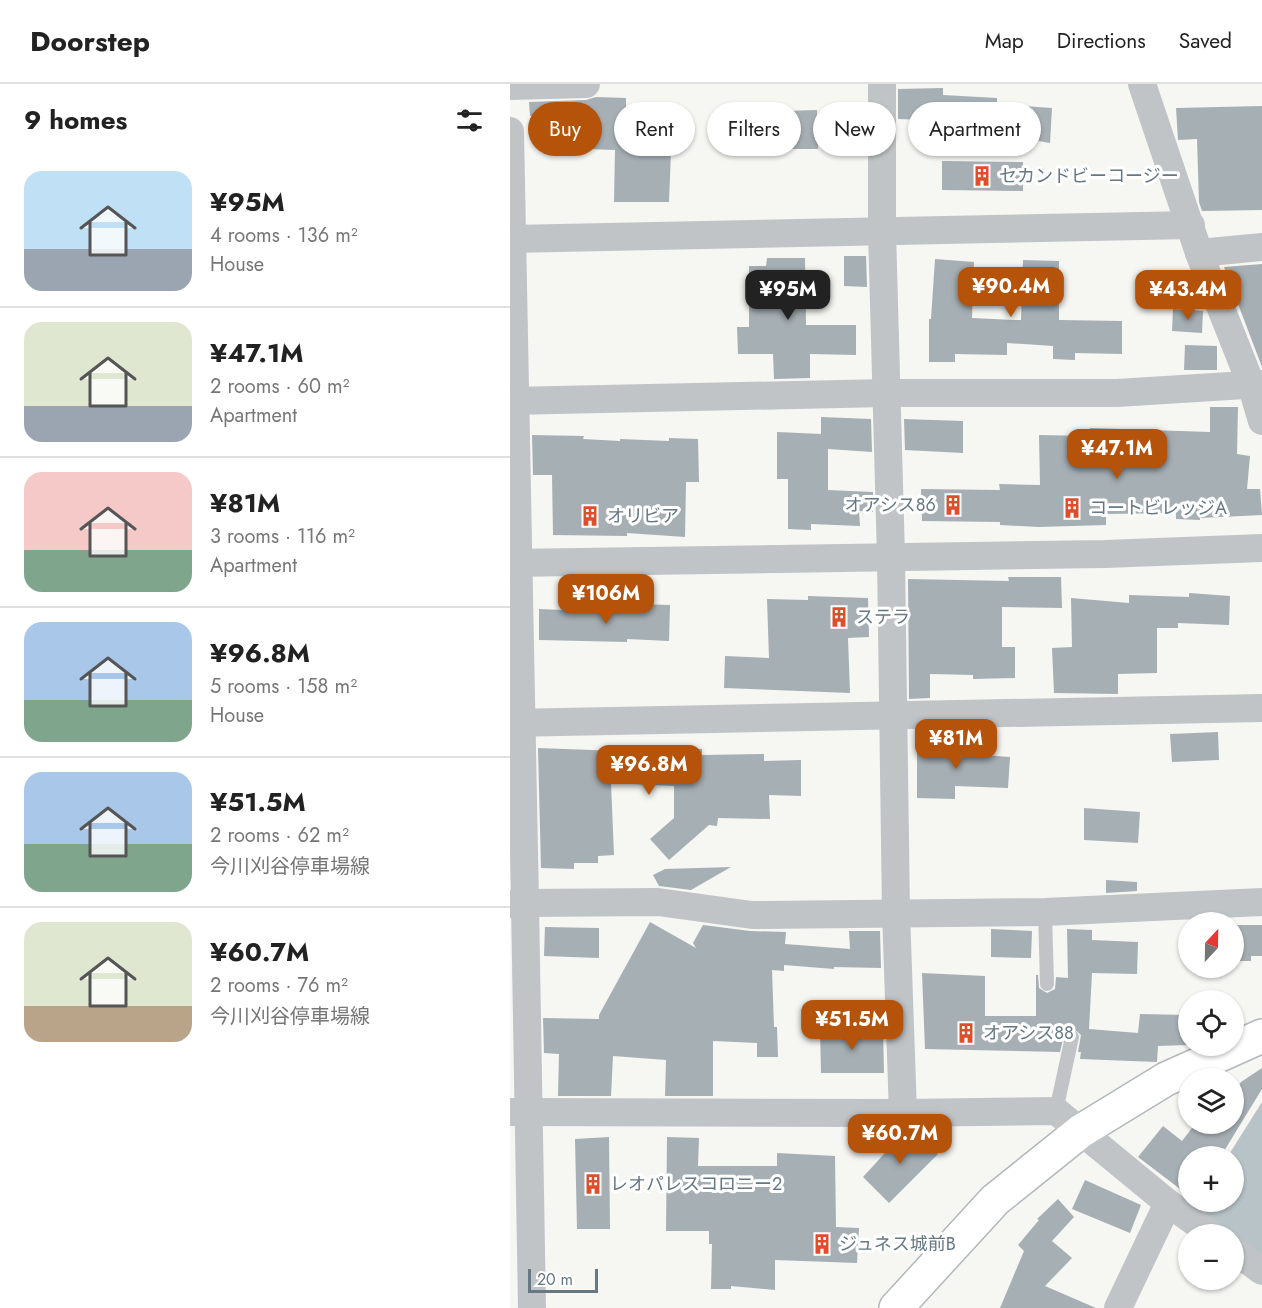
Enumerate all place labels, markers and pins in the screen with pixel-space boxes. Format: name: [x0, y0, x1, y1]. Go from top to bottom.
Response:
place label: セカンドビーコージー: [999, 163, 1179, 189]
building icon: セカンドビーコージー: [970, 164, 994, 188]
pin: ¥90.4M: [962, 267, 1060, 318]
pin: ¥95M: [752, 270, 824, 321]
pin: ¥43.4M: [1139, 270, 1237, 321]
pin: ¥47.1M: [1068, 429, 1166, 480]
place label: オアシス86: [845, 492, 936, 518]
building icon: オアシス86: [941, 493, 965, 517]
place label: コートビレッジA: [1089, 495, 1227, 521]
building icon: コートビレッジA: [1060, 496, 1084, 520]
place label: オリビア: [607, 503, 679, 529]
building icon: オリビア: [578, 504, 602, 528]
pin: ¥106M: [564, 574, 648, 625]
place label: ステラ: [856, 604, 910, 630]
building icon: ステラ: [827, 605, 851, 629]
pin: ¥81M: [920, 719, 992, 770]
pin: ¥96.8M: [600, 745, 698, 796]
pin: ¥51.5M: [803, 1000, 901, 1051]
place label: オアシス88: [983, 1020, 1074, 1046]
building icon: オアシス88: [954, 1021, 978, 1045]
pin: ¥60.7M: [851, 1114, 949, 1165]
place label: レオパレスコロニー2: [610, 1171, 782, 1197]
building icon: レオパレスコロニー2: [581, 1172, 605, 1196]
place label: ジュネス城前B: [839, 1231, 956, 1257]
building icon: ジュネス城前B: [810, 1232, 834, 1256]

